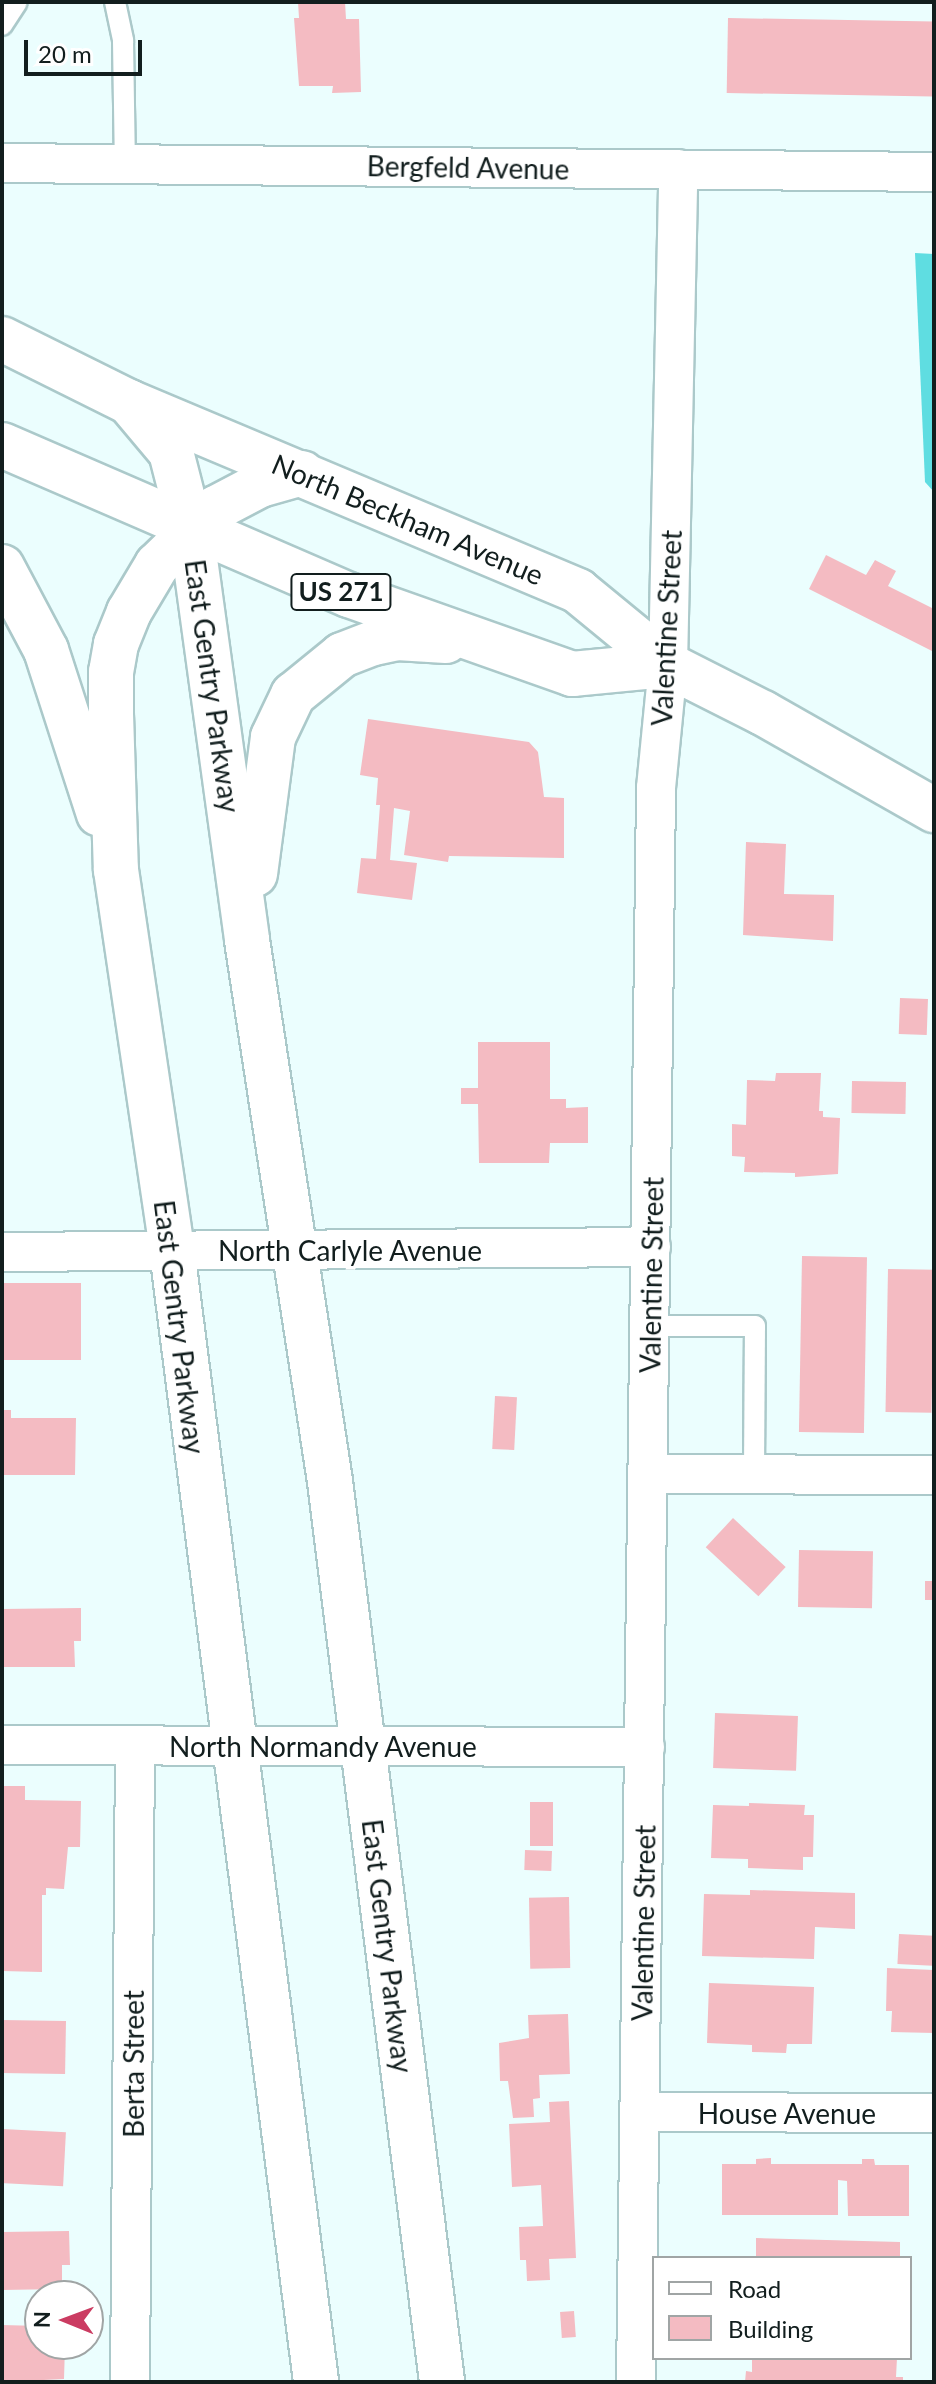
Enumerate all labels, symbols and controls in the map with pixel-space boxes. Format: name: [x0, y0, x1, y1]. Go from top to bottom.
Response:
scale bar: [28, 24, 146, 74]
text: 20 m: [38, 39, 92, 68]
street label: Bergfeld Avenue: [366, 148, 570, 186]
street label: North Beckham Avenue: [267, 446, 549, 592]
street label: Valentine Street: [644, 529, 688, 727]
street label: East Gentry Parkway: [179, 557, 247, 815]
road number: US 271: [289, 570, 393, 614]
street label: Valentine Street: [632, 1177, 670, 1373]
street label: East Gentry Parkway: [148, 1198, 212, 1456]
street label: North Carlyle Avenue: [218, 1233, 482, 1267]
street label: North Normandy Avenue: [168, 1729, 478, 1763]
street label: East Gentry Parkway: [356, 1817, 420, 2075]
street label: Valentine Street: [624, 1825, 662, 2021]
street label: Berta Street: [116, 1990, 150, 2138]
street label: House Avenue: [697, 2096, 877, 2130]
legend: [652, 2256, 912, 2360]
text: Road: [728, 2274, 781, 2303]
north arrow: [24, 2280, 104, 2360]
text: N: [28, 2311, 55, 2328]
text: Building: [728, 2314, 813, 2343]

